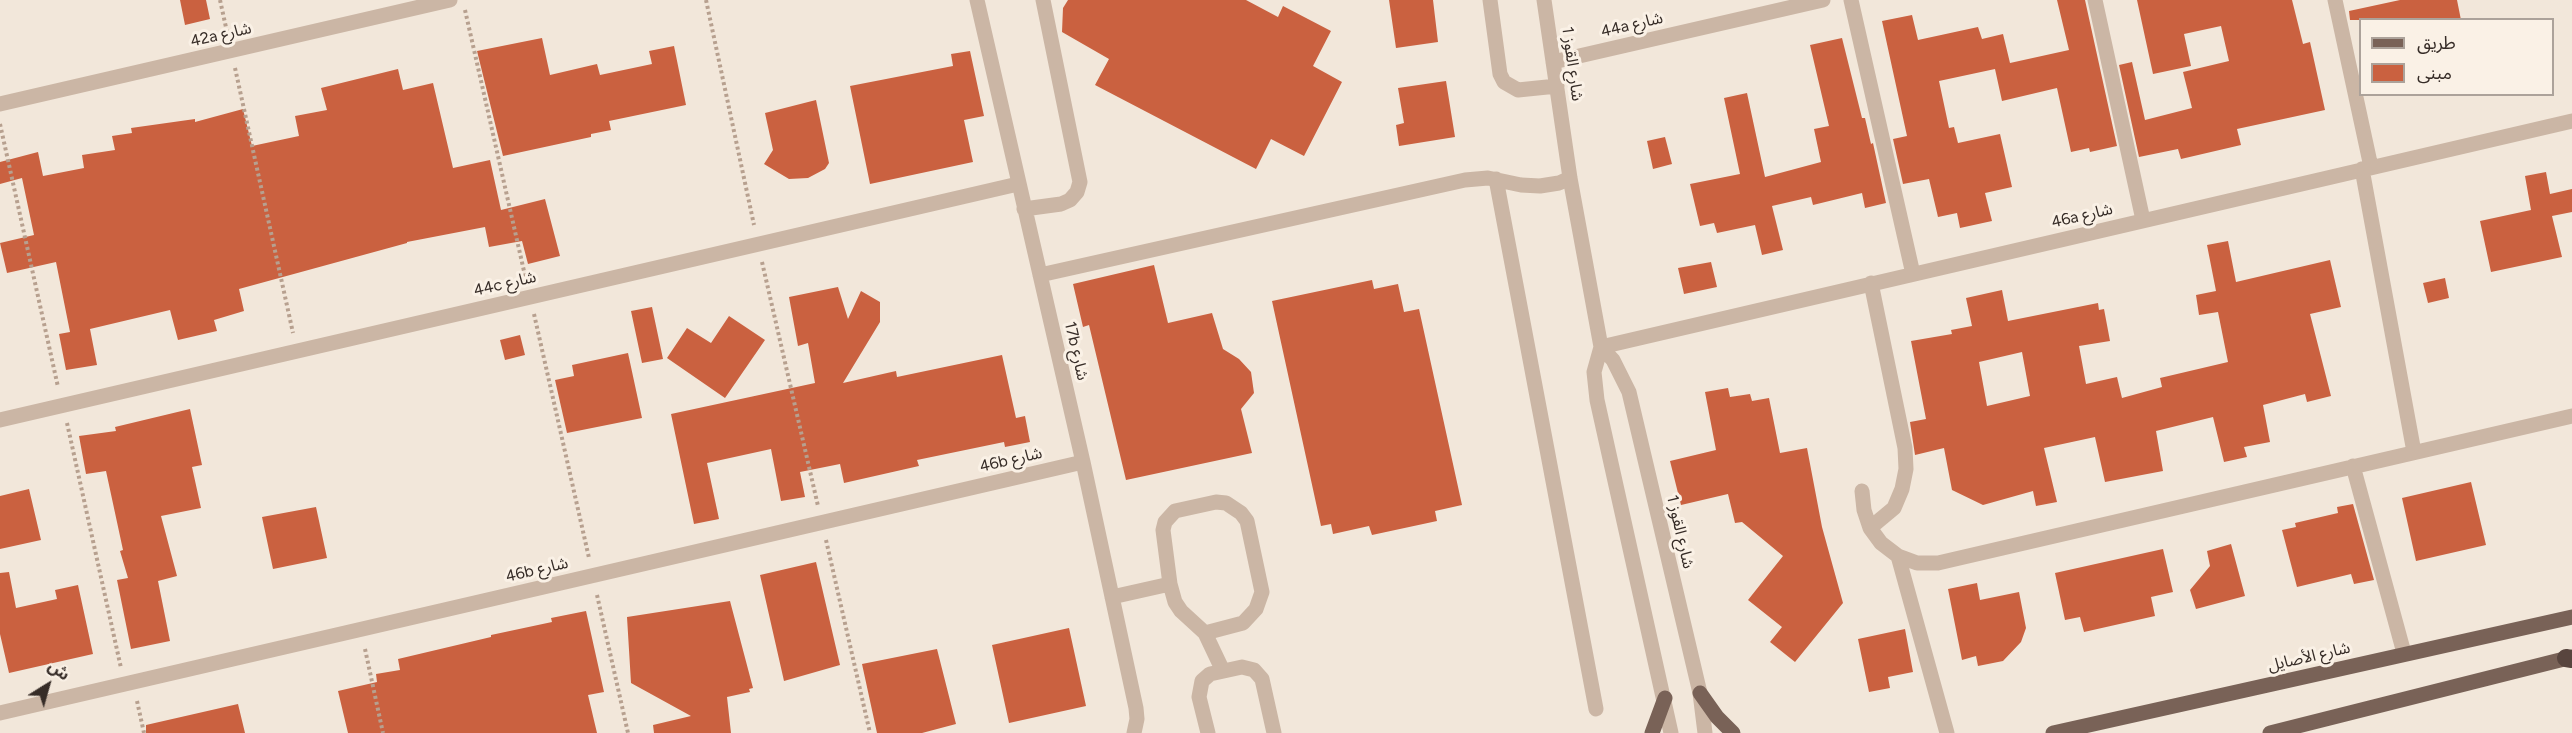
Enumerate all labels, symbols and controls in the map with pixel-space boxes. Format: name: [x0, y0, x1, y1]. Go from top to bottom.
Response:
street label: 44a شارع: [1599, 9, 1665, 41]
legend: [2359, 18, 2554, 96]
street label: 42a شارع: [189, 19, 253, 51]
street label: شارع القوز 1: [1557, 26, 1587, 102]
text: طريق: [2417, 32, 2456, 54]
text: مبنى: [2417, 62, 2452, 84]
street label: 46a شارع: [2049, 200, 2115, 232]
street label: 44c شارع: [472, 267, 538, 301]
street label: 17b شارع: [1060, 320, 1092, 382]
street label: 46b شارع: [978, 444, 1044, 476]
street label: شارع القوز 1: [1662, 493, 1698, 571]
street label: 46b شارع: [504, 554, 570, 586]
street label: شارع الأصايل: [2266, 638, 2352, 676]
north arrow: [18, 655, 78, 715]
text: ش: [45, 656, 74, 684]

